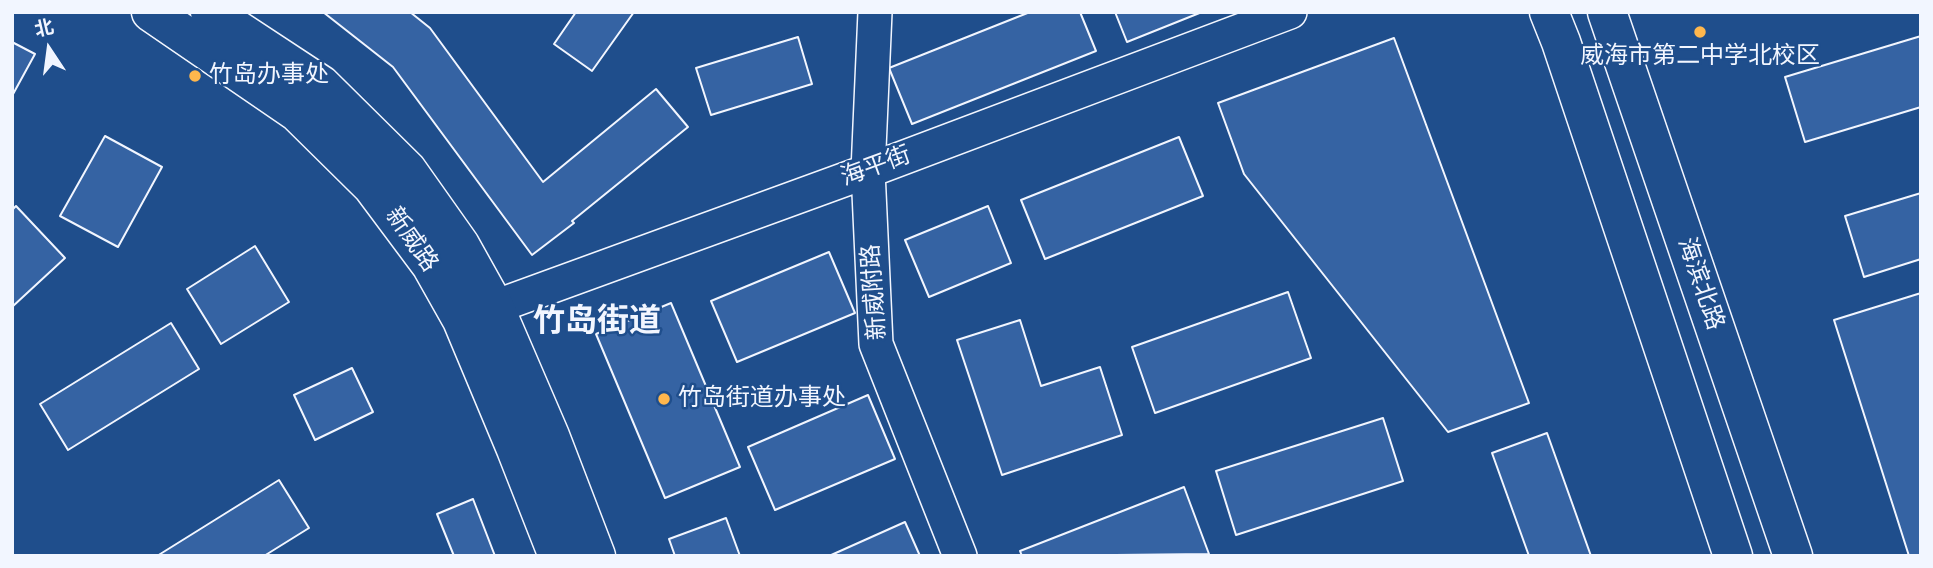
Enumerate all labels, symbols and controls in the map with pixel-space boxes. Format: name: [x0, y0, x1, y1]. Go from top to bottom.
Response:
north arrow: [14, 14, 84, 84]
text: 北: [32, 15, 56, 42]
marker: 威海市第二中学北校区: [1692, 24, 1708, 40]
place label: 威海市第二中学北校区: [1580, 43, 1820, 71]
place label: 竹岛办事处: [209, 62, 329, 90]
marker: 竹岛办事处: [187, 68, 203, 84]
street label: 海平街: [837, 141, 915, 193]
street label: 新威路: [379, 202, 443, 278]
street label: 海滨北路: [1671, 234, 1729, 334]
street label: 新威附路: [857, 243, 893, 341]
district label: 竹岛街道: [533, 304, 661, 342]
place label: 竹岛街道办事处: [678, 385, 846, 413]
marker: 竹岛街道办事处: [656, 391, 672, 407]

